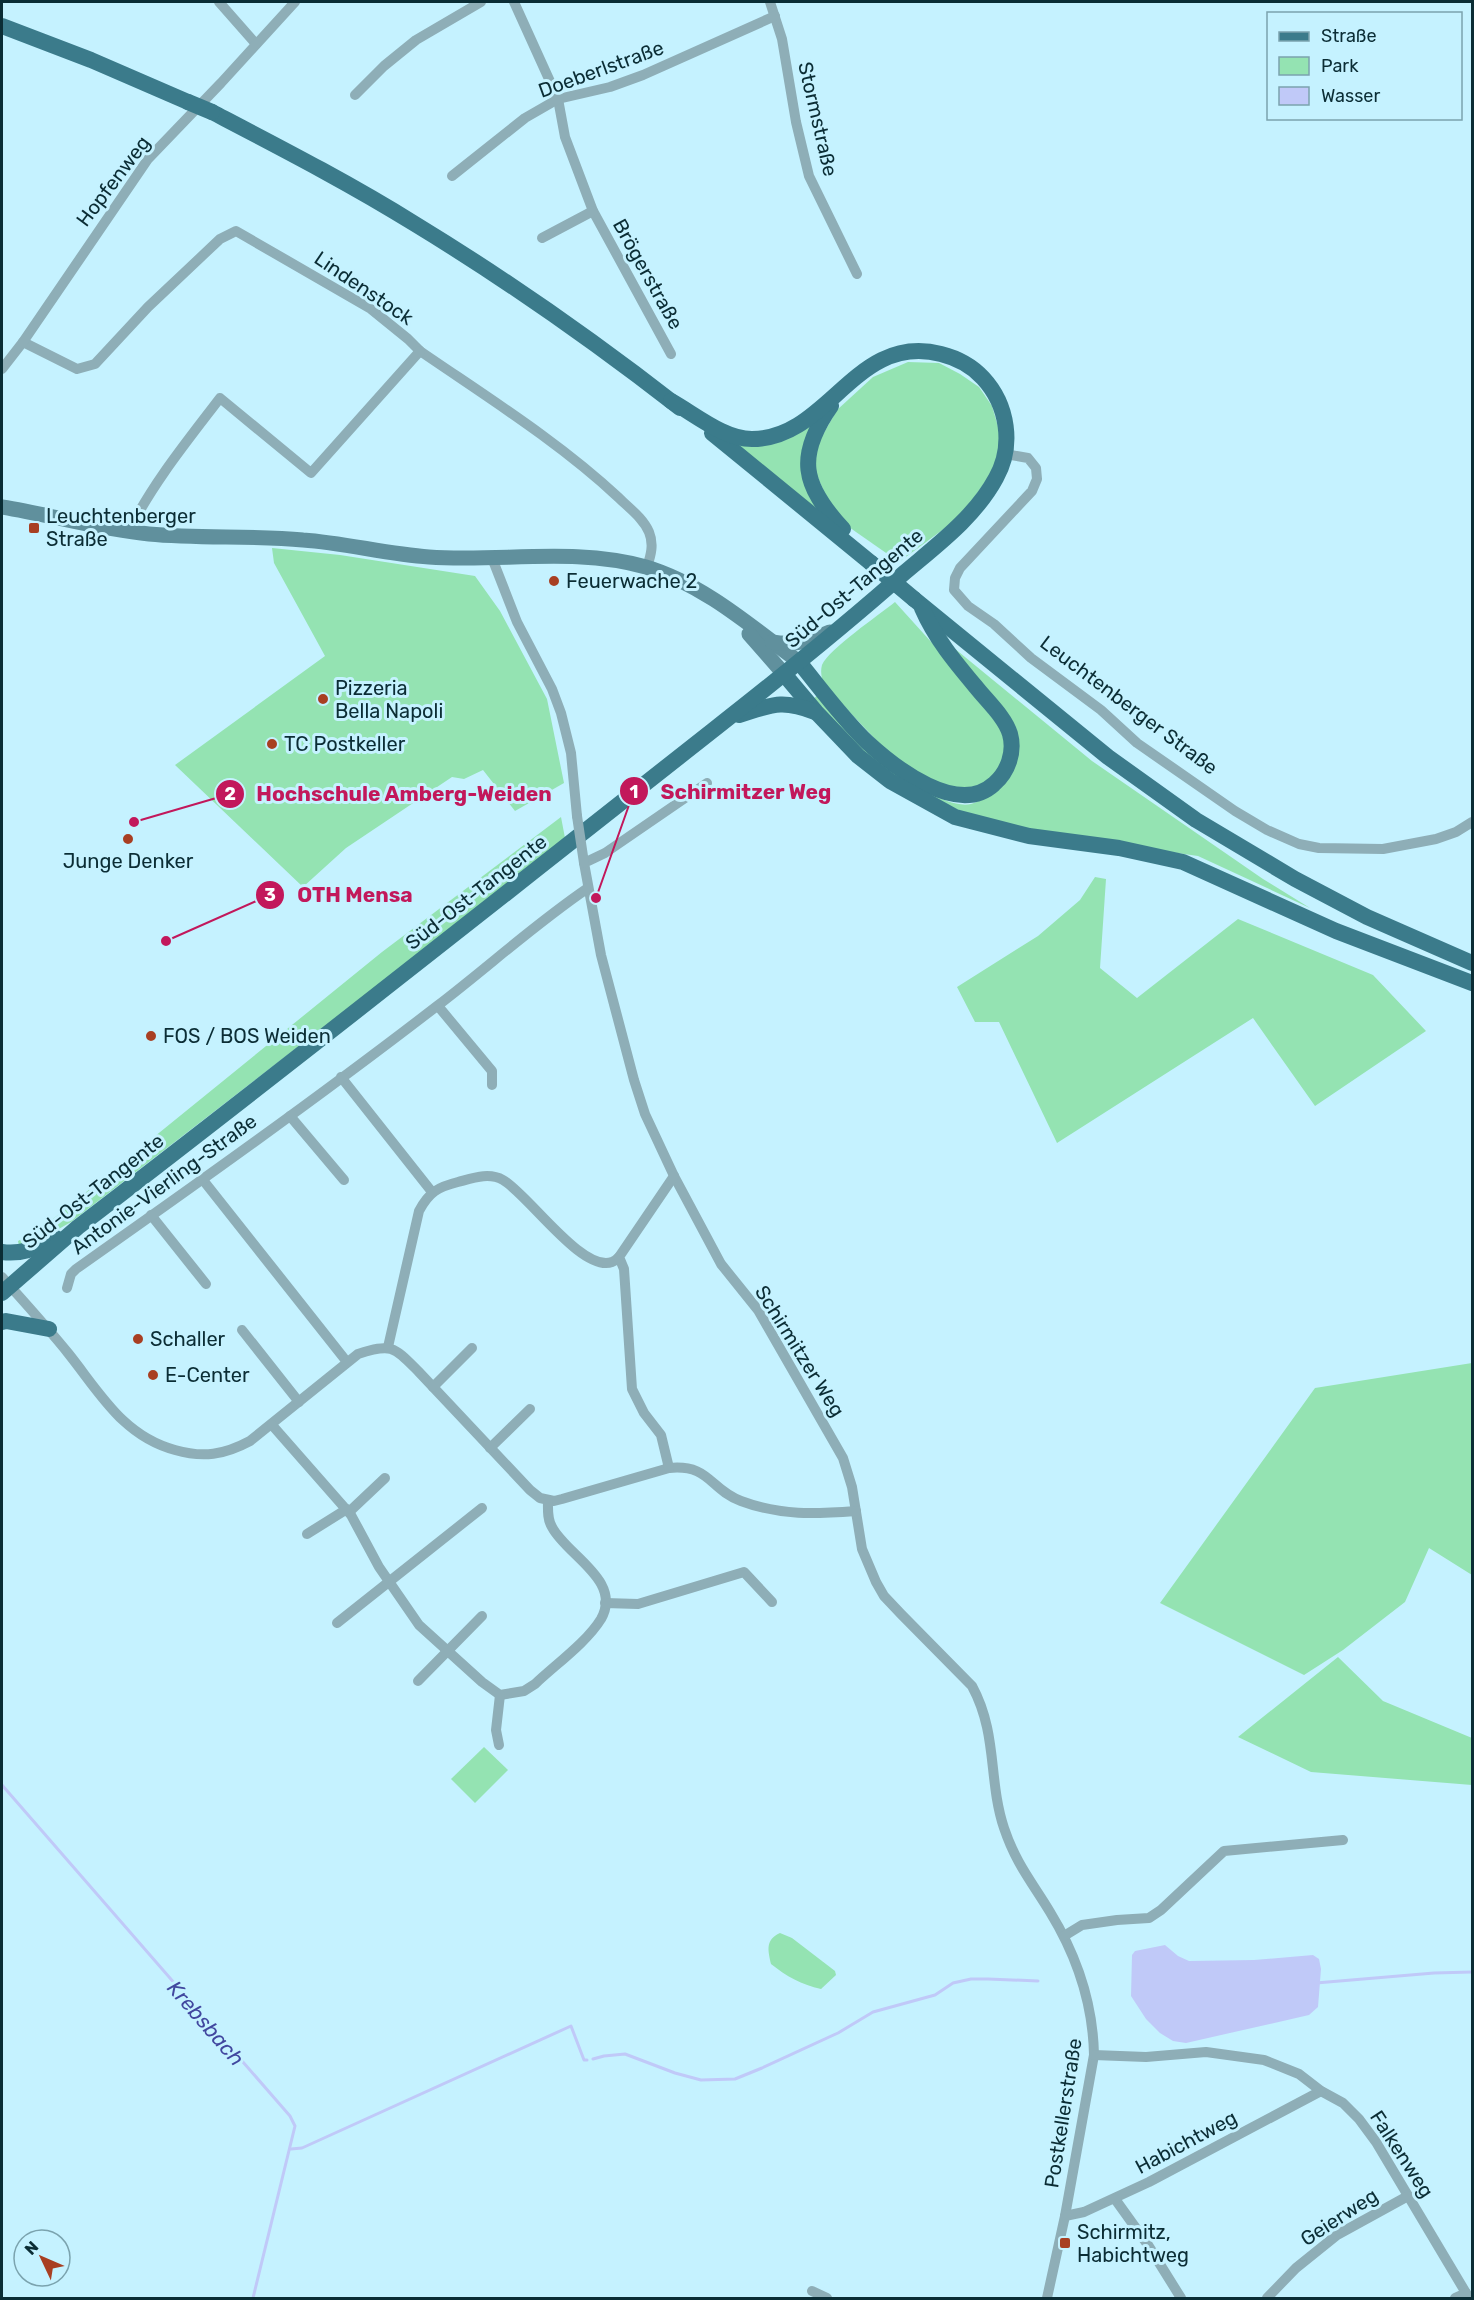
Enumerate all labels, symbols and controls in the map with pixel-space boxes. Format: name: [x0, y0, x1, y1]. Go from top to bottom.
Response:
legend: [1267, 12, 1462, 120]
text: Straße: [1321, 25, 1377, 47]
street label: Doeberlstraße: [535, 35, 667, 103]
text: Park: [1321, 55, 1359, 77]
street label: Stormstraße: [793, 59, 843, 179]
text: Wasser: [1321, 85, 1380, 107]
street label: Hopfenweg: [71, 131, 155, 231]
street label: Brögerstraße: [608, 215, 688, 333]
street label: Lindenstock: [310, 246, 419, 330]
place label: Leuchtenberger Straße: [46, 504, 196, 551]
marker: Leuchtenberger Straße: [27, 521, 41, 535]
street label: Süd-Ost-Tangente: [780, 523, 928, 653]
place label: Feuerwache 2: [566, 569, 697, 593]
marker: Feuerwache 2: [547, 574, 561, 588]
street label: Leuchtenberger Straße: [1036, 630, 1222, 780]
place label: Pizzeria Bella Napoli: [335, 676, 443, 723]
marker: Pizzeria Bella Napoli: [316, 692, 330, 706]
place label: TC Postkeller: [284, 732, 406, 756]
marker: TC Postkeller: [265, 737, 279, 751]
callout: Schirmitzer Weg: [619, 772, 844, 811]
callout: Hochschule Amberg-Weiden: [215, 775, 564, 814]
text: Schirmitzer Weg: [661, 779, 831, 804]
text: Hochschule Amberg-Weiden: [256, 781, 552, 806]
text: 1: [630, 781, 638, 803]
text: 2: [224, 783, 236, 805]
street label: Süd-Ost-Tangente: [401, 829, 551, 955]
marker: Junge Denker: [121, 832, 135, 846]
place label: Junge Denker: [63, 849, 194, 873]
callout: OTH Mensa: [255, 875, 424, 914]
text: OTH Mensa: [297, 882, 413, 907]
text: 3: [264, 884, 276, 906]
place label: FOS / BOS Weiden: [163, 1024, 331, 1048]
marker: FOS / BOS Weiden: [144, 1029, 158, 1043]
street label: Antonie-Vierling-Straße: [67, 1109, 261, 1259]
street label: Süd-Ost-Tangente: [18, 1128, 168, 1254]
street label: Schirmitzer Weg: [750, 1281, 850, 1421]
place label: Schaller: [150, 1327, 226, 1351]
marker: Schaller: [131, 1332, 145, 1346]
place label: E-Center: [165, 1363, 250, 1387]
marker: E-Center: [146, 1368, 160, 1382]
water label: Krebsbach: [162, 1975, 250, 2071]
street label: Postkellerstraße: [1039, 2036, 1087, 2190]
street label: Habichtweg: [1131, 2105, 1241, 2179]
street label: Falkenweg: [1365, 2106, 1439, 2202]
street label: Geierweg: [1296, 2183, 1382, 2251]
place label: Schirmitz, Habichtweg: [1077, 2220, 1189, 2267]
north arrow: [12, 2228, 72, 2288]
marker: Schirmitz, Habichtweg: [1058, 2236, 1072, 2250]
text: N: [21, 2237, 42, 2259]

